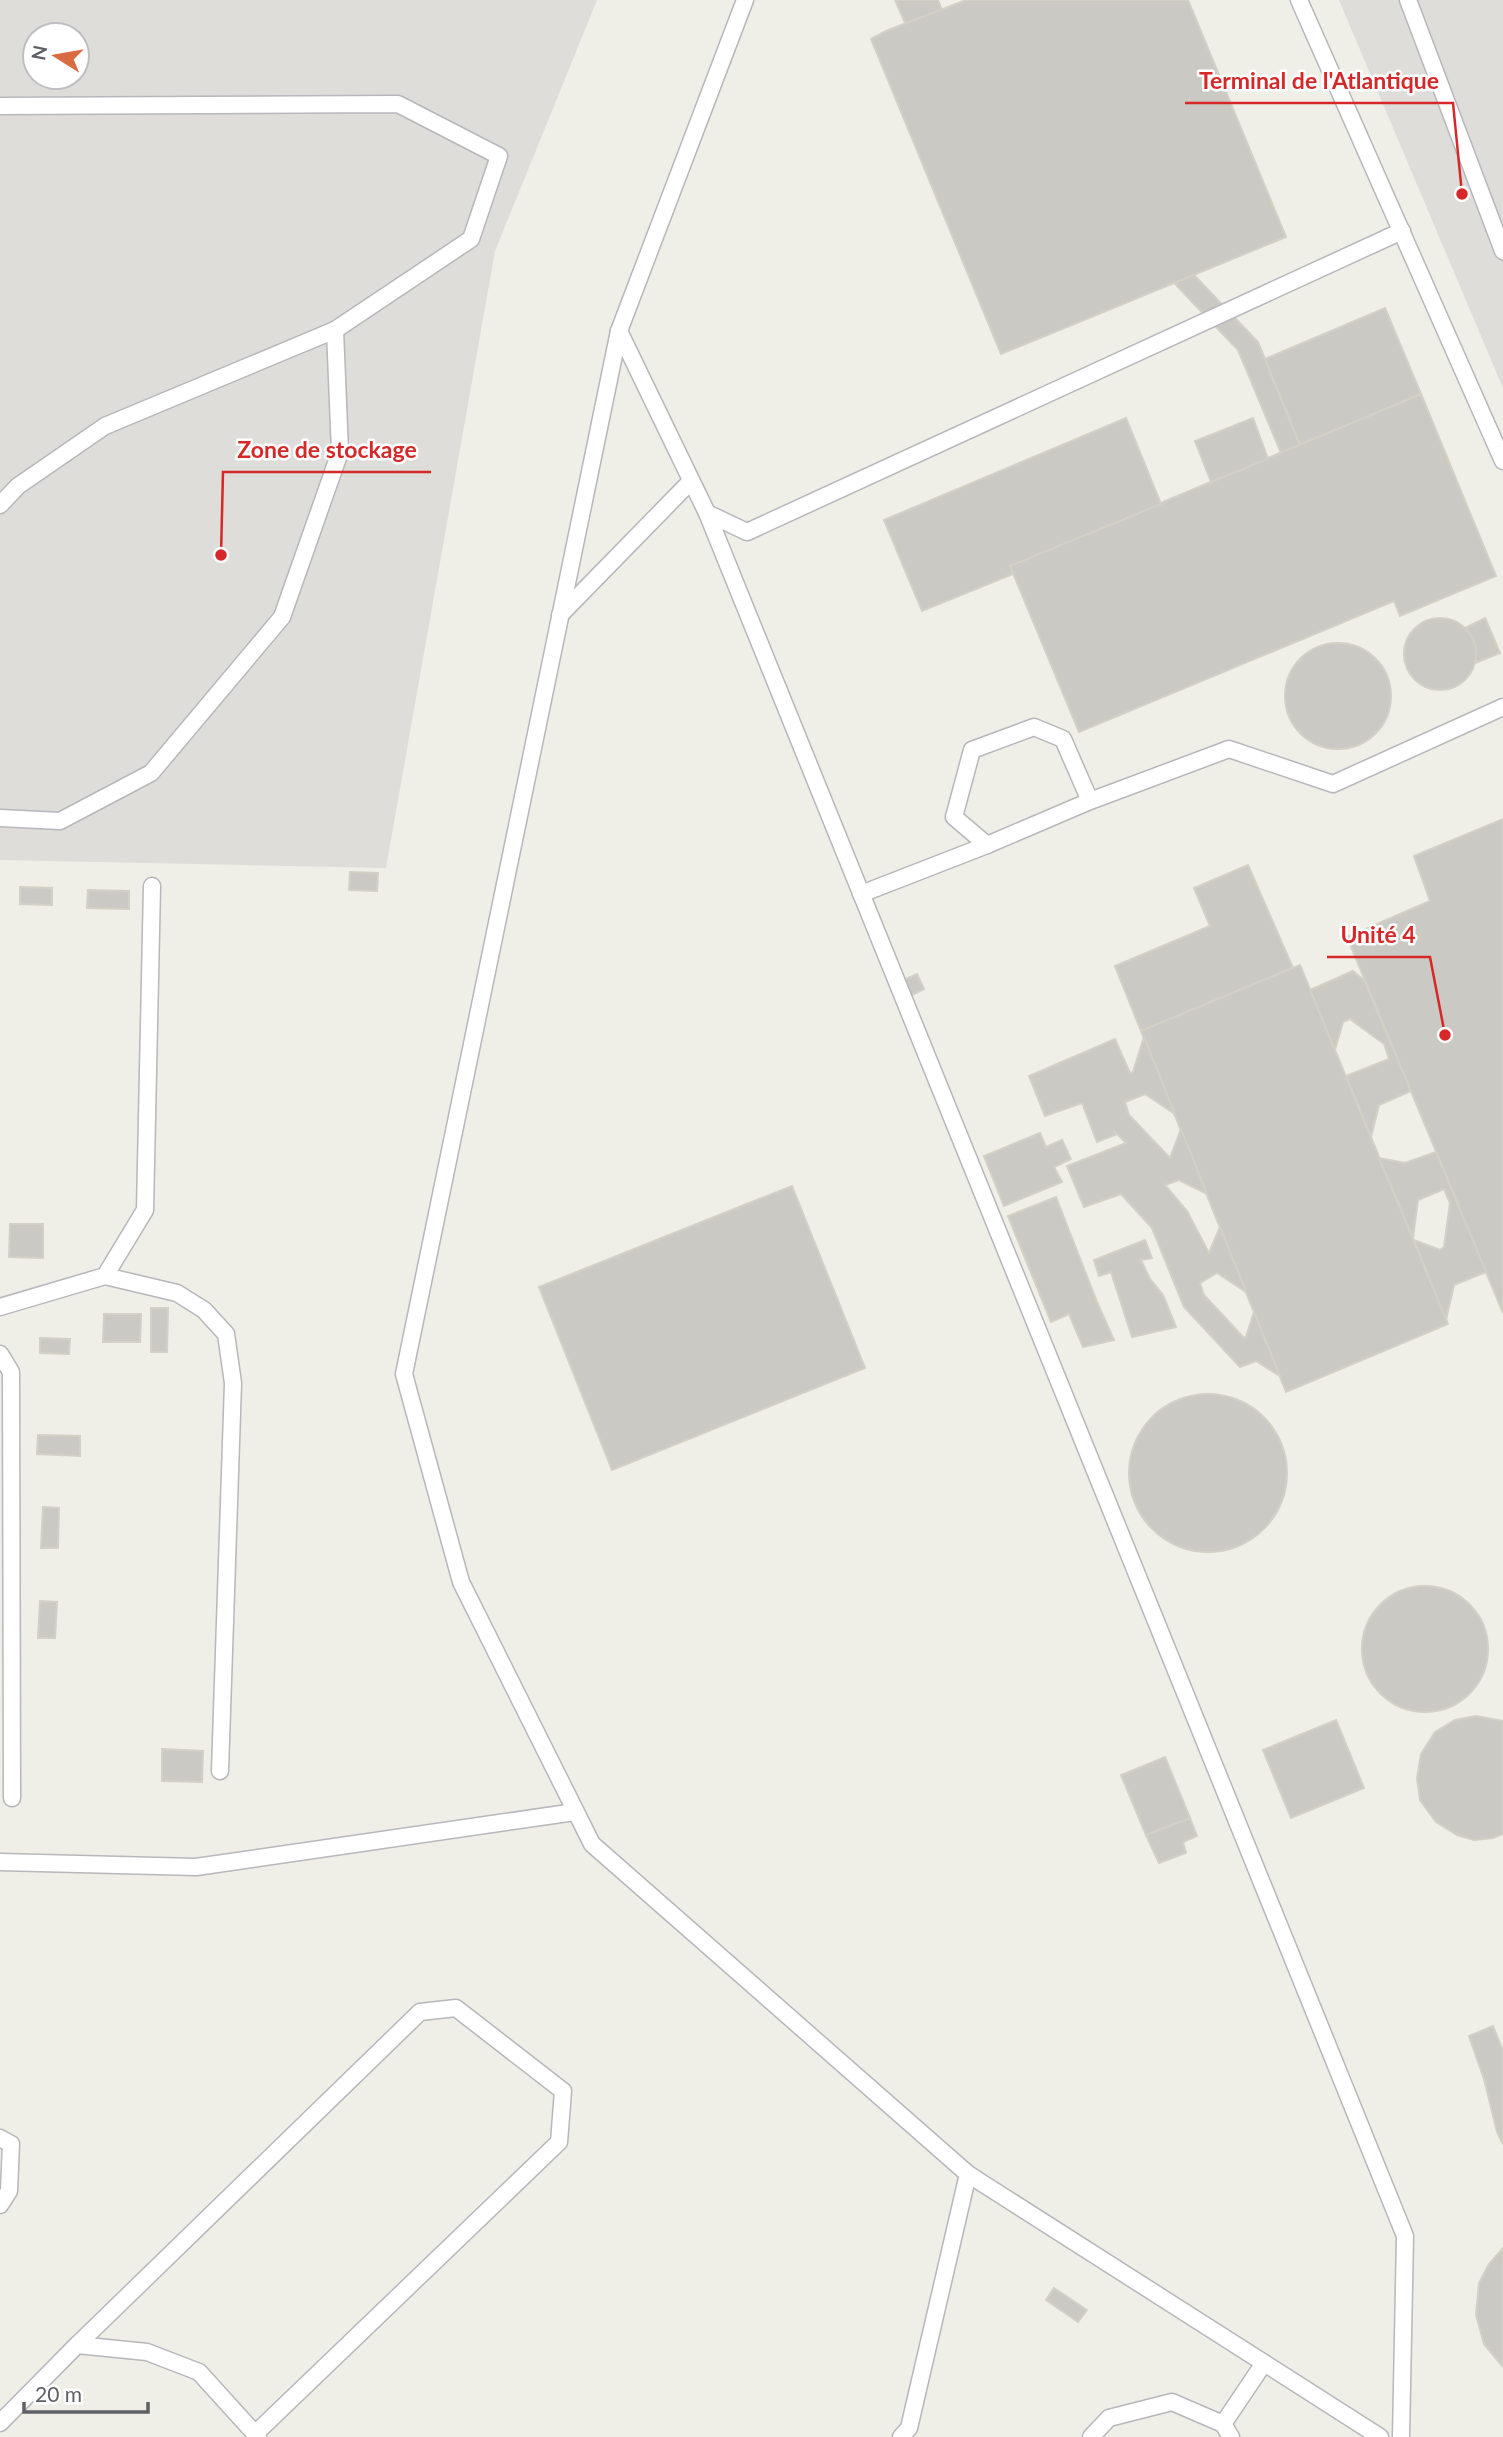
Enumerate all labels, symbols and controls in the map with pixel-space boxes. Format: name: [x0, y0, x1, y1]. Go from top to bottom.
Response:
north arrow: [21, 21, 91, 91]
text: N: [26, 43, 52, 62]
callout: Terminal de l'Atlantique: [1185, 59, 1453, 103]
text: Terminal de l'Atlantique: [1199, 66, 1439, 94]
callout: Zone de stockage: [223, 428, 431, 472]
text: Zone de stockage: [237, 435, 417, 463]
callout: Unité 4: [1327, 913, 1430, 957]
text: Unité 4: [1340, 920, 1416, 948]
scale bar: [24, 2370, 149, 2414]
text: 20 m: [35, 2381, 82, 2406]

